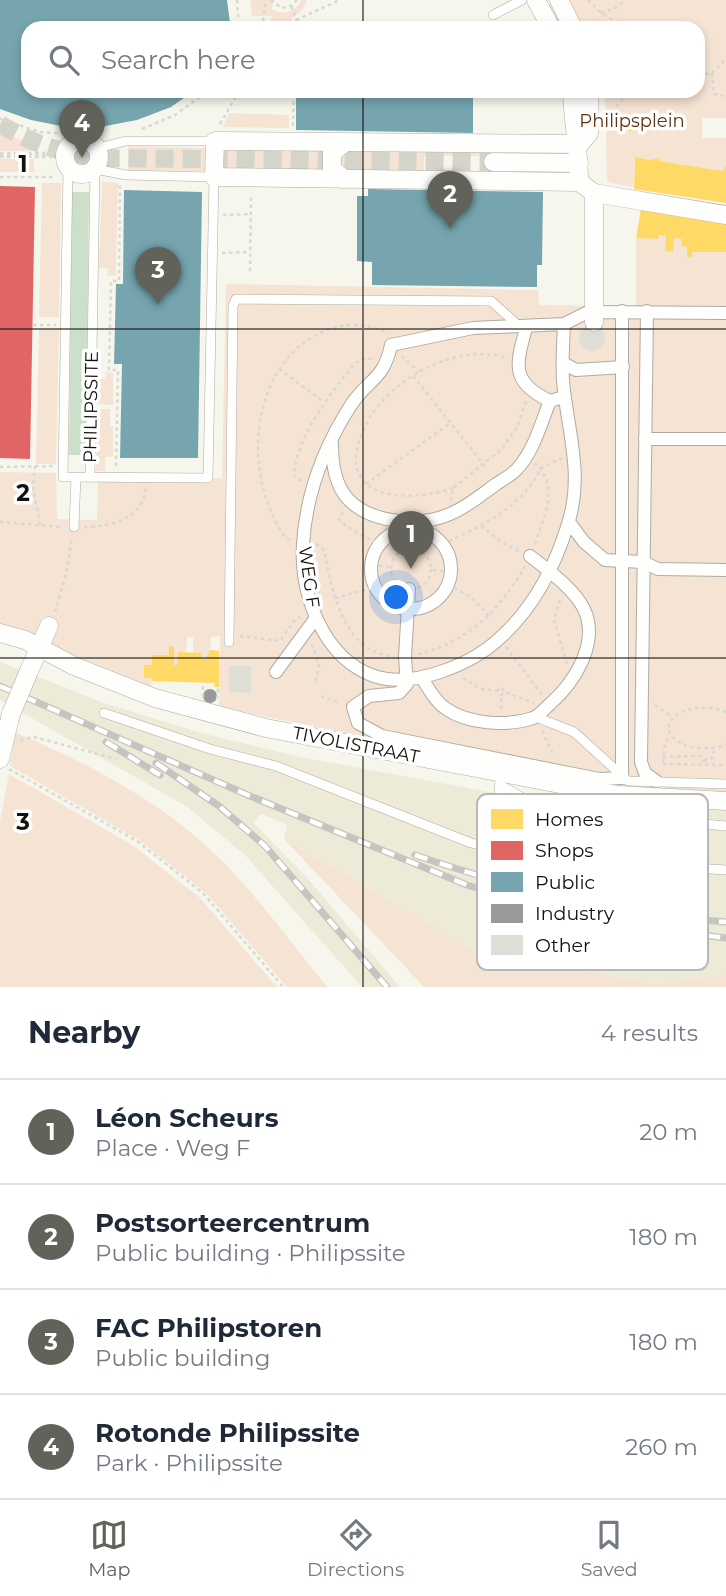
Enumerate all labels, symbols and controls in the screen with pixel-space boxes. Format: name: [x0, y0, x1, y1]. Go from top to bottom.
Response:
search box: [21, 21, 705, 98]
icon: search: [45, 41, 83, 79]
text: Search here: [101, 44, 256, 76]
pin: 4: [59, 100, 105, 158]
park label: Philipsplein: [579, 110, 685, 132]
text: 1: [18, 150, 28, 178]
pin: 2: [427, 171, 473, 229]
pin: 3: [135, 247, 181, 305]
street label: PHILIPSSITE: [79, 351, 103, 463]
text: 2: [16, 479, 30, 507]
pin: 1: [388, 511, 434, 569]
street label: WEG F: [294, 545, 324, 609]
your location: [379, 580, 413, 614]
street label: TIVOLISTRAAT: [291, 722, 422, 768]
legend: [477, 794, 708, 970]
text: 3: [15, 808, 30, 836]
text: Homes: [535, 808, 603, 831]
text: Shops: [535, 839, 594, 862]
text: Public: [535, 871, 595, 894]
text: Industry: [535, 902, 615, 925]
text: Other: [535, 934, 591, 957]
text: Nearby: [28, 1014, 140, 1051]
text: 4 results: [601, 1019, 698, 1047]
text: Léon Scheurs: [95, 1102, 279, 1134]
text: 1: [46, 1118, 56, 1146]
text: 20 m: [639, 1118, 698, 1146]
text: Place · Weg F: [95, 1134, 250, 1162]
text: Postsorteercentrum: [95, 1207, 370, 1239]
text: 2: [44, 1223, 58, 1251]
text: 180 m: [629, 1223, 698, 1251]
text: Public building · Philipssite: [95, 1239, 406, 1267]
text: FAC Philipstoren: [95, 1312, 322, 1344]
text: 3: [44, 1328, 58, 1356]
text: 180 m: [629, 1328, 698, 1356]
text: Public building: [95, 1344, 270, 1372]
text: Rotonde Philipssite: [95, 1417, 360, 1449]
text: 4: [43, 1433, 59, 1461]
text: 260 m: [625, 1433, 698, 1461]
text: Park · Philipssite: [95, 1449, 283, 1477]
tab: Map: [88, 1516, 130, 1581]
tab: Directions: [307, 1516, 404, 1581]
tab: Saved: [581, 1516, 638, 1581]

